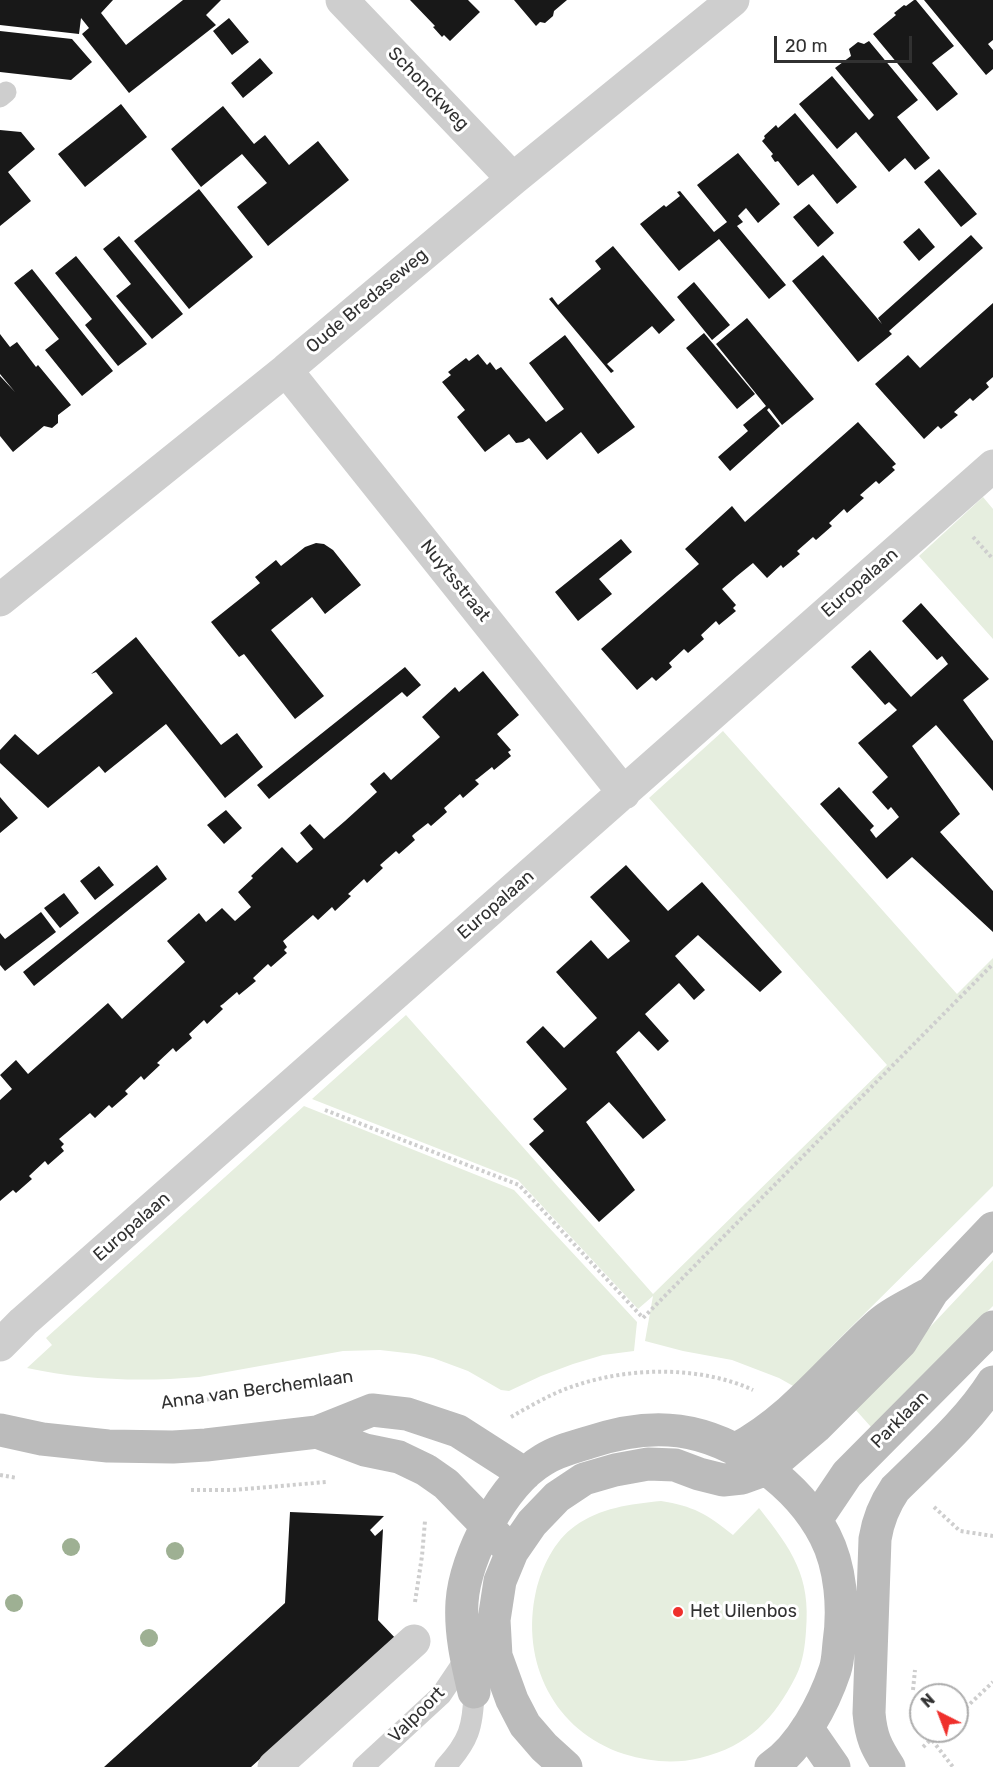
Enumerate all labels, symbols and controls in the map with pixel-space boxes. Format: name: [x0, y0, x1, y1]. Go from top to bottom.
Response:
scale bar: [777, 24, 915, 62]
text: 20 m: [785, 35, 827, 57]
street label: Schonckweg: [383, 43, 473, 135]
street label: Oude Bredaseweg: [302, 244, 432, 358]
street label: Nuytsstraat: [415, 536, 495, 626]
street label: Europalaan: [817, 544, 903, 622]
street label: Europalaan: [453, 866, 539, 944]
street label: Europalaan: [89, 1188, 175, 1266]
street label: Anna van Berchemlaan: [159, 1366, 355, 1414]
street label: Parklaan: [867, 1387, 933, 1453]
place label: Het Uilenbos: [690, 1601, 797, 1623]
marker: Het Uilenbos: [671, 1605, 685, 1619]
street label: Valpoort: [384, 1682, 450, 1748]
north arrow: [909, 1683, 969, 1743]
text: N: [917, 1690, 939, 1712]

